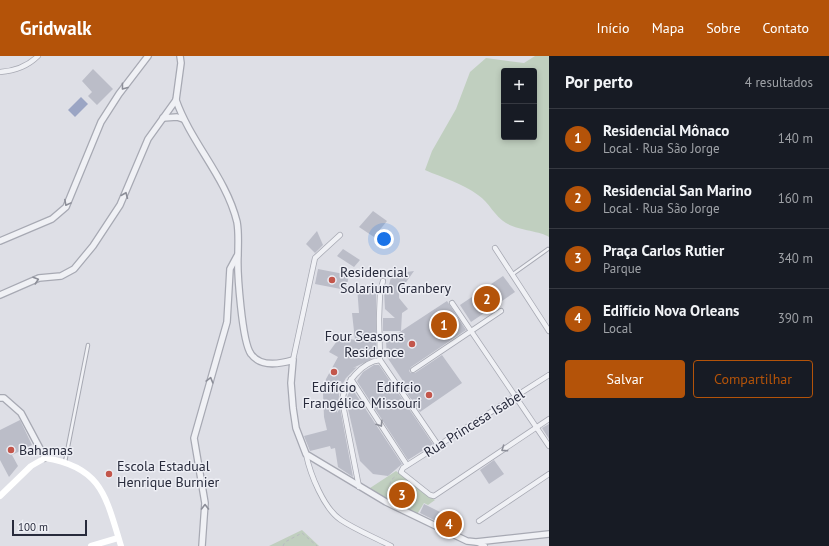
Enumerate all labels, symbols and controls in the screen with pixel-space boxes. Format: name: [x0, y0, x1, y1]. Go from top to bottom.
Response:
text: Gridwalk: [20, 16, 92, 40]
text: Início: [597, 19, 630, 37]
text: Mapa: [652, 19, 684, 37]
text: Sobre: [706, 19, 741, 37]
text: Contato: [763, 19, 809, 37]
map controls: [501, 68, 537, 140]
button: +: [501, 68, 537, 104]
text: Por perto: [565, 71, 633, 93]
text: 4 resultados: [745, 74, 813, 91]
one-way arrow: [121, 83, 129, 90]
button: −: [501, 104, 537, 140]
text: Residencial Mônaco: [603, 121, 729, 140]
text: 1: [574, 130, 582, 147]
text: 140 m: [778, 130, 813, 147]
text: Local · Rua São Jorge: [603, 140, 720, 157]
text: Residencial San Marino: [603, 181, 752, 200]
text: 2: [574, 190, 582, 207]
text: 160 m: [778, 190, 813, 207]
one-way arrow: [120, 192, 128, 199]
one-way arrow: [64, 199, 72, 206]
text: Local · Rua São Jorge: [603, 200, 720, 217]
your location: [374, 229, 394, 249]
text: Praça Carlos Rutier: [603, 241, 724, 260]
text: 3: [574, 250, 582, 267]
text: 340 m: [778, 250, 813, 267]
text: Parque: [603, 260, 641, 277]
place label: Residencial Solarium Granbery: [340, 263, 451, 297]
marker: Residencial Solarium Granbery: [327, 275, 337, 285]
one-way arrow: [32, 276, 39, 285]
pin: 2: [474, 284, 500, 314]
text: Edifício Nova Orleans: [603, 301, 739, 320]
pin: 1: [431, 310, 457, 340]
text: 4: [574, 310, 582, 327]
text: 390 m: [778, 310, 813, 327]
text: Local: [603, 320, 632, 337]
place label: Four Seasons Residence: [325, 327, 404, 361]
marker: Four Seasons Residence: [407, 339, 417, 349]
button: Salvar: [565, 360, 685, 398]
button: Compartilhar: [693, 360, 813, 398]
marker: Edifício Frangélico: [329, 367, 339, 377]
one-way arrow: [205, 377, 214, 384]
place label: Edifício Frangélico: [303, 378, 365, 412]
place label: Edifício Missouri: [371, 378, 421, 412]
street label: Rua Princesa Isabel: [420, 385, 528, 461]
marker: Edifício Missouri: [424, 390, 434, 400]
one-way arrow: [375, 420, 383, 427]
place label: Bahamas: [19, 441, 73, 459]
one-way arrow: [501, 444, 508, 452]
marker: Bahamas: [6, 445, 16, 455]
place label: Escola Estadual Henrique Burnier: [117, 457, 220, 491]
marker: Escola Estadual Henrique Burnier: [104, 469, 114, 479]
pin: 3: [389, 480, 415, 510]
one-way arrow: [201, 504, 209, 510]
pin: 4: [436, 509, 462, 539]
scale bar: [12, 518, 87, 537]
text: 100 m: [18, 520, 48, 534]

